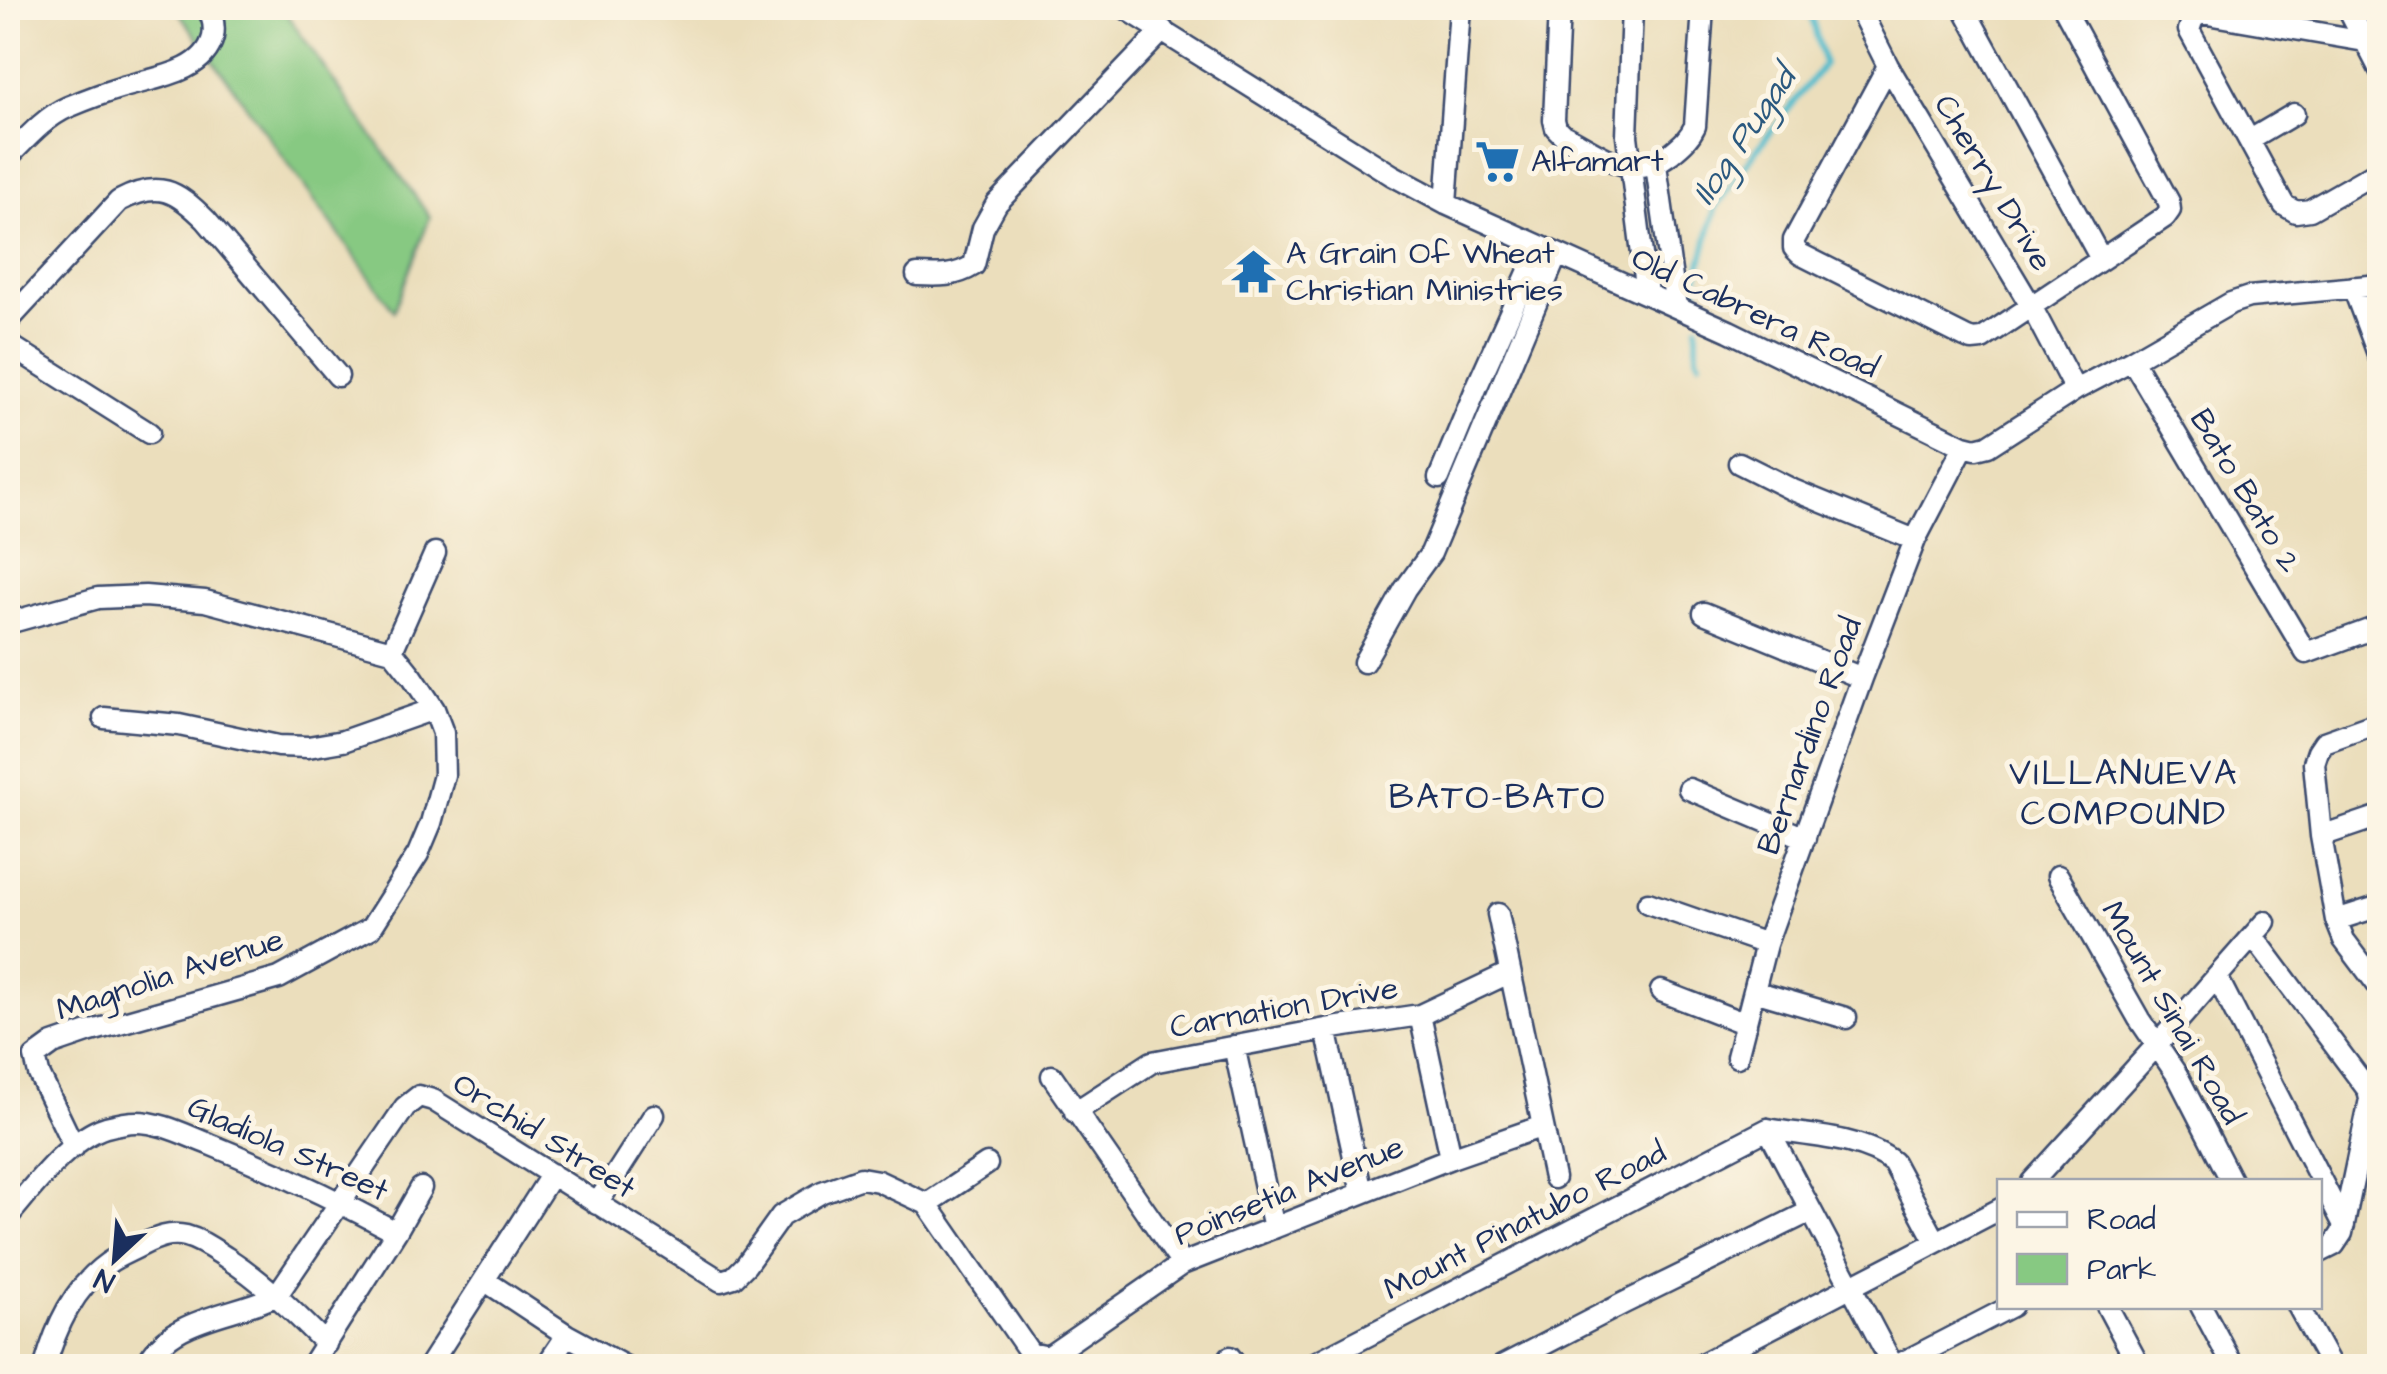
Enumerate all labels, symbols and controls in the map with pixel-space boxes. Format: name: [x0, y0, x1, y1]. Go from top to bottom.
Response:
water label: Ilog Pugad: [1680, 52, 1812, 215]
street label: Cherry Drive: [1923, 86, 2063, 280]
supermarket icon: Alfamart: [1474, 137, 1522, 185]
place label: Alfamart: [1531, 139, 1664, 184]
place label: A Grain Of Wheat Christian Ministries: [1286, 231, 1563, 313]
street label: Old Cabrera Road: [1624, 236, 1886, 390]
temple icon: A Grain Of Wheat Christian Ministries: [1229, 247, 1277, 295]
street label: Bato Bato 2: [2178, 401, 2312, 581]
street label: Bernardino Road: [1746, 611, 1874, 861]
district label: VILLANUEVA COMPOUND: [2009, 749, 2239, 838]
district label: BATO-BATO: [1389, 773, 1607, 822]
street label: Mount Sinai Road: [2090, 893, 2254, 1133]
street label: Magnolia Avenue: [51, 917, 289, 1033]
street label: Carnation Drive: [1167, 966, 1401, 1050]
street label: Orchid Street: [444, 1062, 644, 1210]
street label: Gladiola Street: [180, 1085, 396, 1213]
street label: Poinsetia Avenue: [1168, 1125, 1410, 1257]
street label: Mount Pinatubo Road: [1376, 1130, 1674, 1312]
legend: [1997, 1179, 2322, 1309]
text: Road: [2087, 1199, 2156, 1241]
north arrow: [65, 1209, 165, 1309]
text: Park: [2087, 1249, 2156, 1291]
text: N: [88, 1259, 121, 1301]

